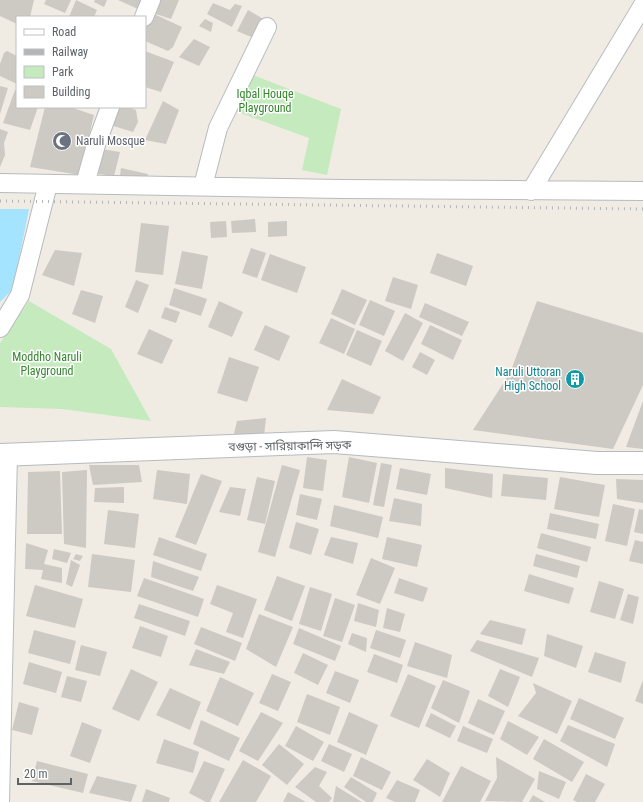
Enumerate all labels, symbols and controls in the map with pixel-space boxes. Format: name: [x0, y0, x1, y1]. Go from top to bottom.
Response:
legend: [16, 16, 146, 108]
text: Road: [52, 25, 76, 39]
text: Railway: [52, 45, 88, 59]
text: Park: [52, 65, 74, 79]
text: Building: [52, 85, 90, 99]
park label: Iqbal Houqe Playground: [236, 87, 294, 115]
mosque icon: Naruli Mosque: [51, 130, 73, 152]
place label: Naruli Mosque: [76, 134, 145, 148]
park label: Moddho Naruli Playground: [12, 350, 82, 378]
place label: Naruli Uttoran High School: [495, 365, 561, 393]
building icon: Naruli Uttoran High School: [564, 368, 586, 390]
street label: বগুড়া - সারিয়াকান্দি সড়ক: [227, 437, 352, 454]
scale bar: [18, 760, 71, 786]
text: 20 m: [24, 767, 48, 781]

